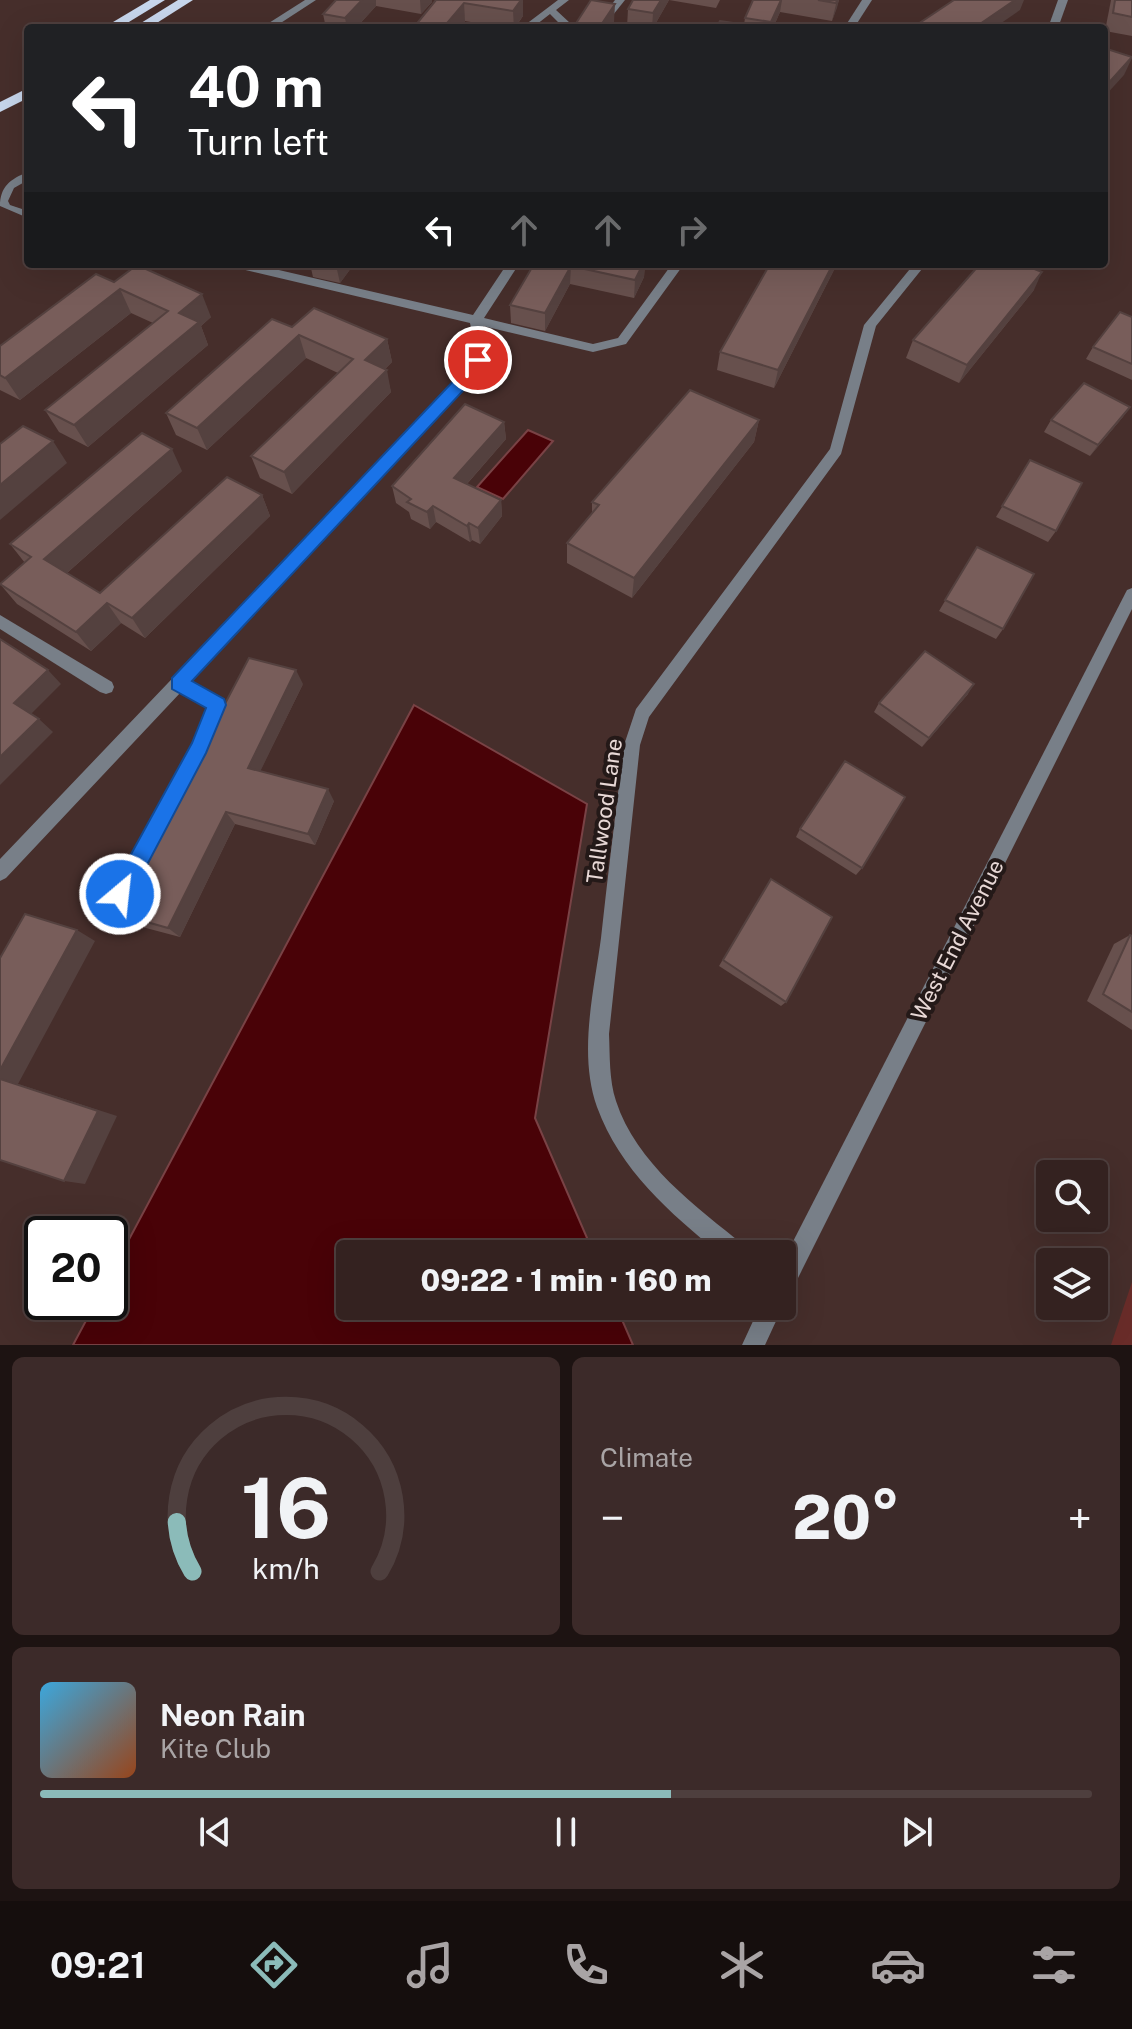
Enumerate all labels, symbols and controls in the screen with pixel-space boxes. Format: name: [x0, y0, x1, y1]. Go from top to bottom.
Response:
text: 40 m: [188, 54, 324, 120]
icon: left: [56, 56, 160, 160]
text: Turn left: [188, 121, 329, 163]
icon: left: [418, 208, 462, 252]
icon: ahead: [502, 208, 546, 252]
icon: ahead: [586, 208, 630, 252]
icon: right: [670, 208, 714, 252]
pin: [444, 326, 512, 394]
icon: arrive: [456, 338, 500, 382]
street label: Tallwood Lane: [581, 737, 627, 885]
position arrow: [78, 852, 162, 936]
street label: West End Avenue: [905, 855, 1009, 1025]
map controls: [1036, 1160, 1108, 1320]
button: search: [1036, 1160, 1108, 1232]
speed limit sign: 20: [24, 1216, 128, 1320]
button: layers: [1036, 1248, 1108, 1320]
text: 09:22 · 1 min · 160 m: [420, 1262, 712, 1298]
text: Climate: [600, 1442, 693, 1473]
text: 16: [241, 1459, 331, 1557]
text: 20°: [792, 1482, 900, 1553]
text: −: [600, 1492, 624, 1544]
text: +: [1068, 1492, 1092, 1544]
text: km/h: [252, 1552, 320, 1585]
text: Neon Rain: [160, 1697, 306, 1733]
text: Kite Club: [160, 1733, 271, 1764]
icon: previous: [193, 1810, 237, 1854]
icon: pause: [544, 1810, 588, 1854]
icon: next: [895, 1810, 939, 1854]
icon: directions: [246, 1937, 302, 1993]
icon: music: [402, 1937, 458, 1993]
icon: phone: [558, 1937, 614, 1993]
icon: climate: [714, 1937, 770, 1993]
icon: car: [870, 1937, 926, 1993]
icon: filters: [1026, 1937, 1082, 1993]
text: 09:21: [50, 1944, 146, 1986]

